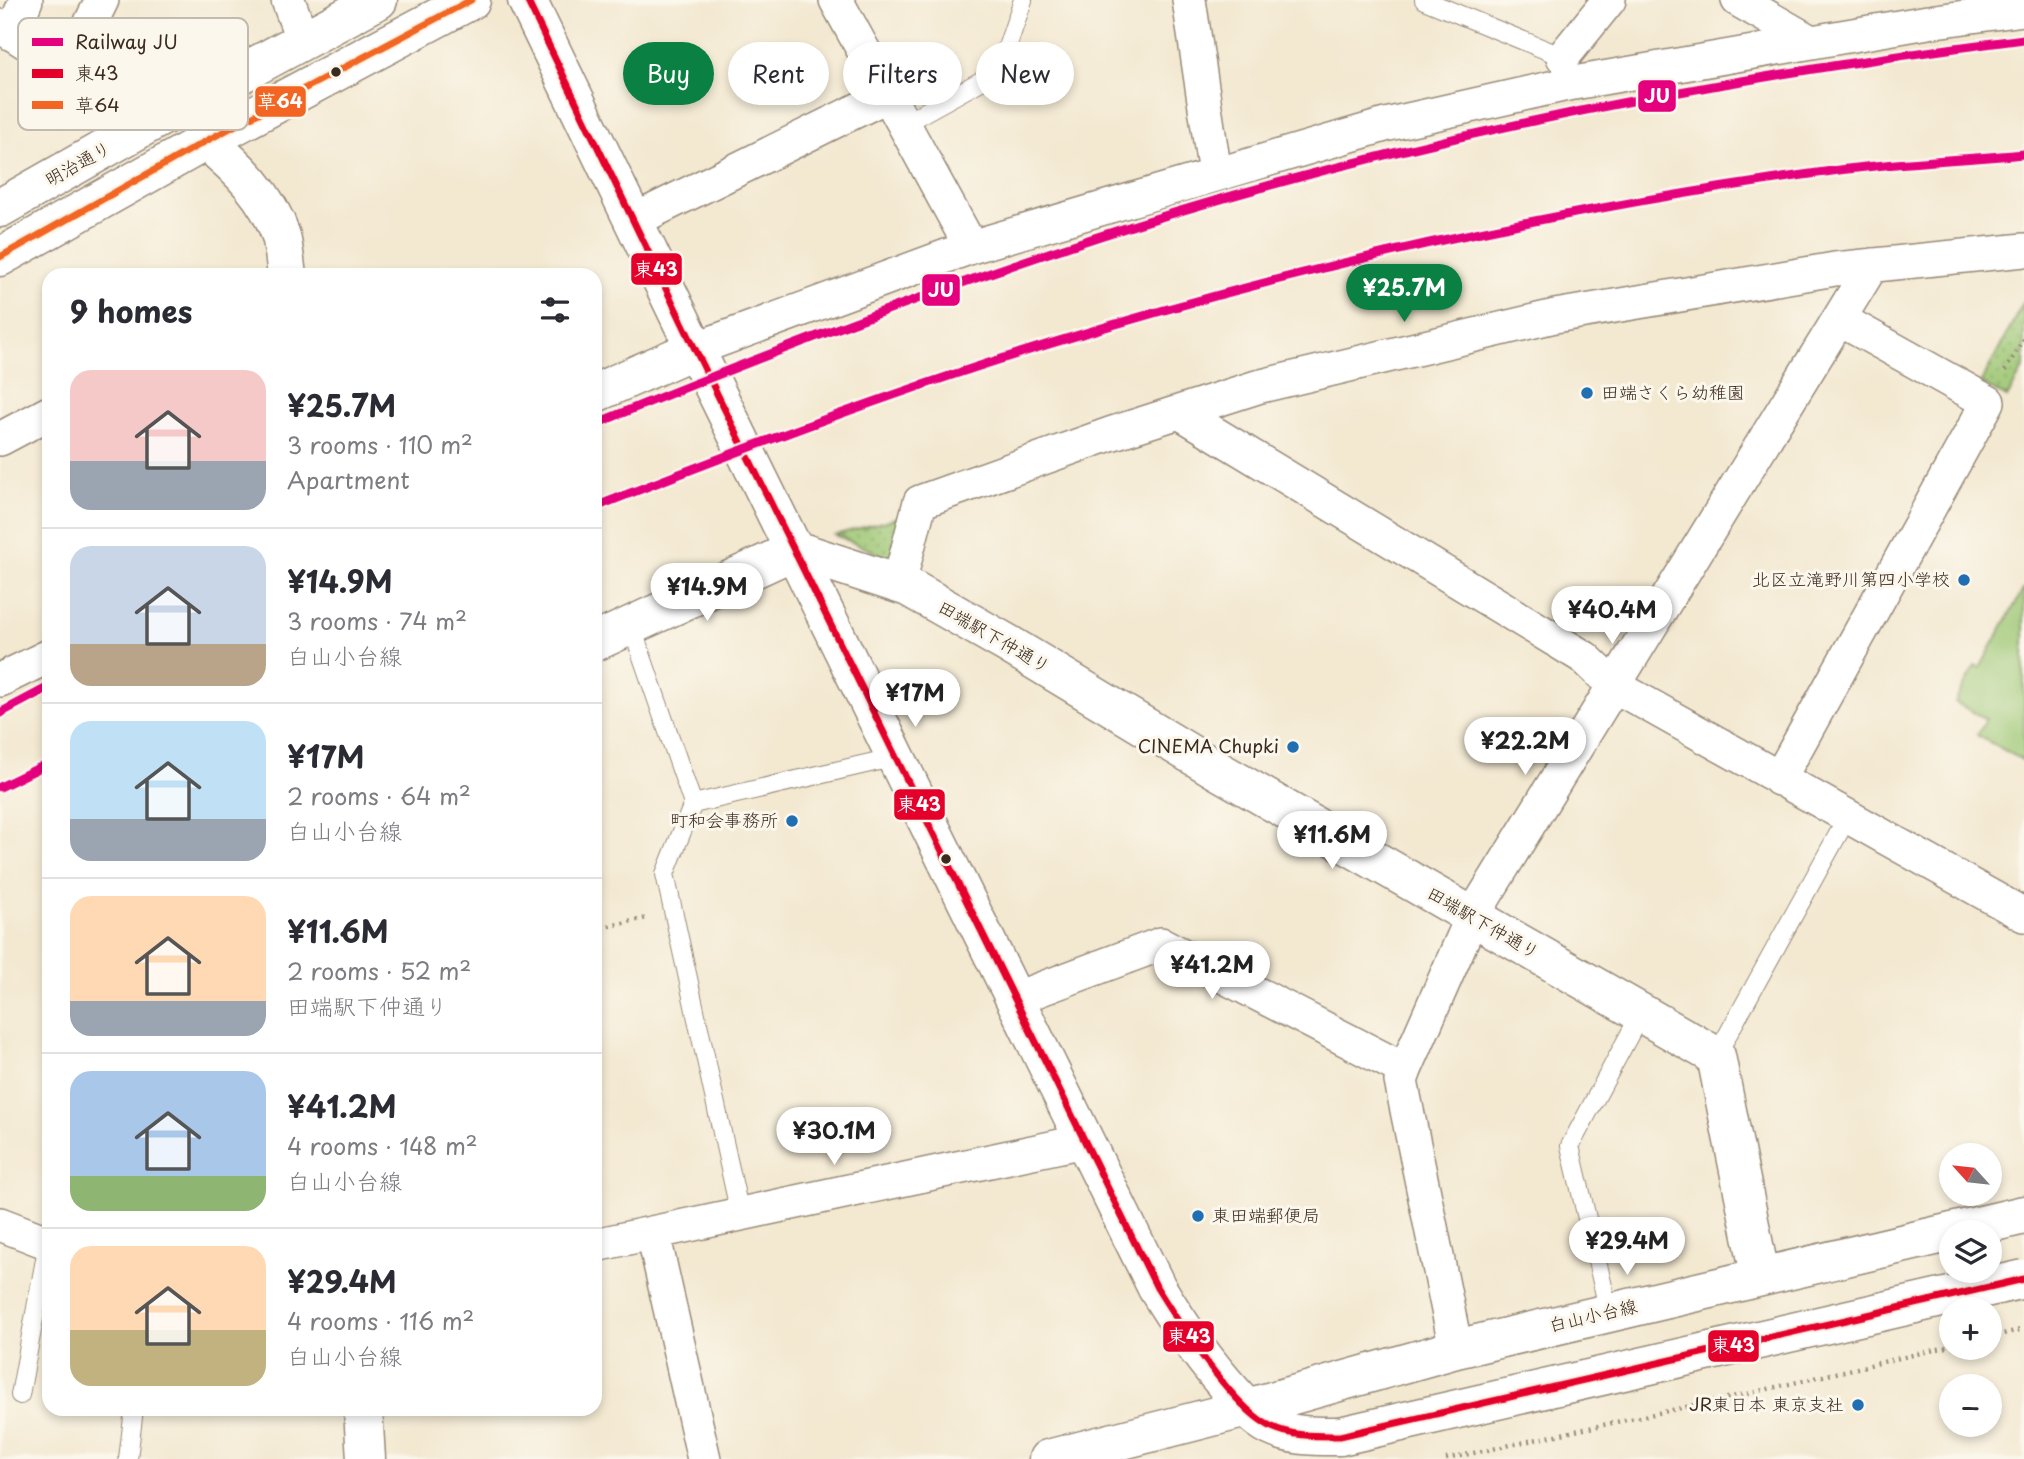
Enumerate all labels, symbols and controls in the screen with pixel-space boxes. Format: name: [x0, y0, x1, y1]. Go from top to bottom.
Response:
legend: [18, 18, 248, 130]
text: Railway JU: [75, 27, 178, 55]
chip: Buy: [623, 42, 714, 105]
chip: Rent: [728, 42, 829, 105]
chip: Filters: [843, 42, 962, 105]
chip: New: [976, 42, 1074, 105]
text: 東43: [75, 58, 119, 86]
unlabelled marker: [329, 65, 343, 79]
line badge: JU: [1637, 79, 1677, 113]
text: JU: [1644, 81, 1670, 109]
line badge: 草64: [254, 85, 307, 118]
text: 草64: [257, 86, 303, 114]
text: 草64: [75, 90, 120, 118]
street label: 明治通り: [39, 133, 115, 192]
line badge: 東43: [630, 252, 683, 286]
text: 東43: [634, 254, 678, 282]
pin: ¥25.7M: [1347, 264, 1461, 324]
text: ¥25.7M: [1362, 269, 1446, 304]
line badge: JU: [921, 273, 961, 307]
text: JU: [928, 275, 954, 303]
text: 9 homes: [70, 288, 192, 333]
icon: filters: [536, 291, 574, 329]
place label: 田端さくら幼稚園: [1601, 378, 1745, 405]
text: ¥25.7M: [287, 382, 396, 427]
marker: 田端さくら幼稚園: [1579, 385, 1595, 401]
icon: home: [126, 398, 210, 482]
text: 3 rooms · 110 m²: [287, 427, 473, 462]
text: Apartment: [287, 462, 410, 497]
text: ¥14.9M: [287, 558, 393, 603]
pin: ¥14.9M: [650, 564, 764, 623]
place label: 北区立滝野川第四小学校: [1752, 565, 1950, 592]
text: ¥14.9M: [666, 568, 748, 603]
marker: 北区立滝野川第四小学校: [1956, 572, 1972, 588]
icon: home: [126, 574, 210, 658]
pin: ¥40.4M: [1555, 586, 1669, 646]
text: ¥40.4M: [1567, 591, 1657, 626]
street label: 田端駅下仲通り: [933, 593, 1056, 679]
text: 3 rooms · 74 m²: [287, 603, 467, 638]
text: 白山小台線: [287, 638, 402, 673]
pin: ¥17M: [874, 670, 956, 729]
text: ¥17M: [885, 674, 945, 709]
pin: ¥22.2M: [1468, 718, 1582, 777]
text: ¥22.2M: [1480, 722, 1570, 757]
place label: CINEMA Chupki: [1138, 732, 1279, 759]
text: ¥17M: [287, 733, 364, 778]
marker: CINEMA Chupki: [1285, 739, 1301, 755]
icon: home: [126, 749, 210, 833]
text: 2 rooms · 64 m²: [287, 778, 471, 813]
line badge: 東43: [893, 788, 946, 821]
text: 東43: [897, 789, 941, 817]
place label: 町和会事務所: [670, 806, 778, 833]
pin: ¥11.6M: [1275, 812, 1389, 871]
text: 白山小台線: [287, 813, 402, 848]
marker: 町和会事務所: [784, 813, 800, 829]
text: ¥11.6M: [1293, 816, 1371, 851]
unlabelled marker: [939, 852, 953, 866]
street label: 田端駅下仲通り: [1422, 879, 1545, 965]
text: ¥11.6M: [287, 908, 389, 953]
icon: home: [126, 924, 210, 1008]
pin: ¥41.2M: [1155, 942, 1269, 1001]
text: ¥41.2M: [1170, 946, 1254, 981]
text: 2 rooms · 52 m²: [287, 953, 471, 988]
text: 田端駅下仲通り: [287, 988, 448, 1023]
text: ¥41.2M: [287, 1083, 397, 1128]
icon: home: [126, 1099, 210, 1183]
pin: ¥30.1M: [777, 1108, 891, 1167]
text: ¥30.1M: [792, 1112, 876, 1147]
text: 4 rooms · 148 m²: [287, 1128, 478, 1163]
north arrow: [1939, 1143, 2002, 1206]
map controls: [1939, 1143, 2002, 1437]
text: 白山小台線: [287, 1163, 402, 1198]
place label: 東田端郵便局: [1212, 1201, 1320, 1228]
marker: 東田端郵便局: [1190, 1208, 1206, 1224]
pin: ¥29.4M: [1570, 1218, 1684, 1277]
button: layers: [1939, 1220, 2002, 1283]
text: ¥29.4M: [1585, 1222, 1669, 1257]
text: ¥29.4M: [287, 1258, 397, 1303]
icon: home: [126, 1274, 210, 1358]
street label: 白山小台線: [1546, 1291, 1640, 1338]
button: +: [1939, 1297, 2002, 1360]
text: 4 rooms · 116 m²: [287, 1303, 474, 1338]
line badge: 東43: [1162, 1320, 1215, 1353]
text: 東43: [1167, 1321, 1211, 1349]
line badge: 東43: [1707, 1329, 1760, 1363]
text: 東43: [1711, 1330, 1755, 1358]
text: 白山小台線: [287, 1338, 402, 1373]
button: −: [1939, 1374, 2002, 1437]
place label: JR東日本 東京支社: [1689, 1390, 1844, 1417]
marker: JR東日本 東京支社: [1850, 1397, 1866, 1413]

